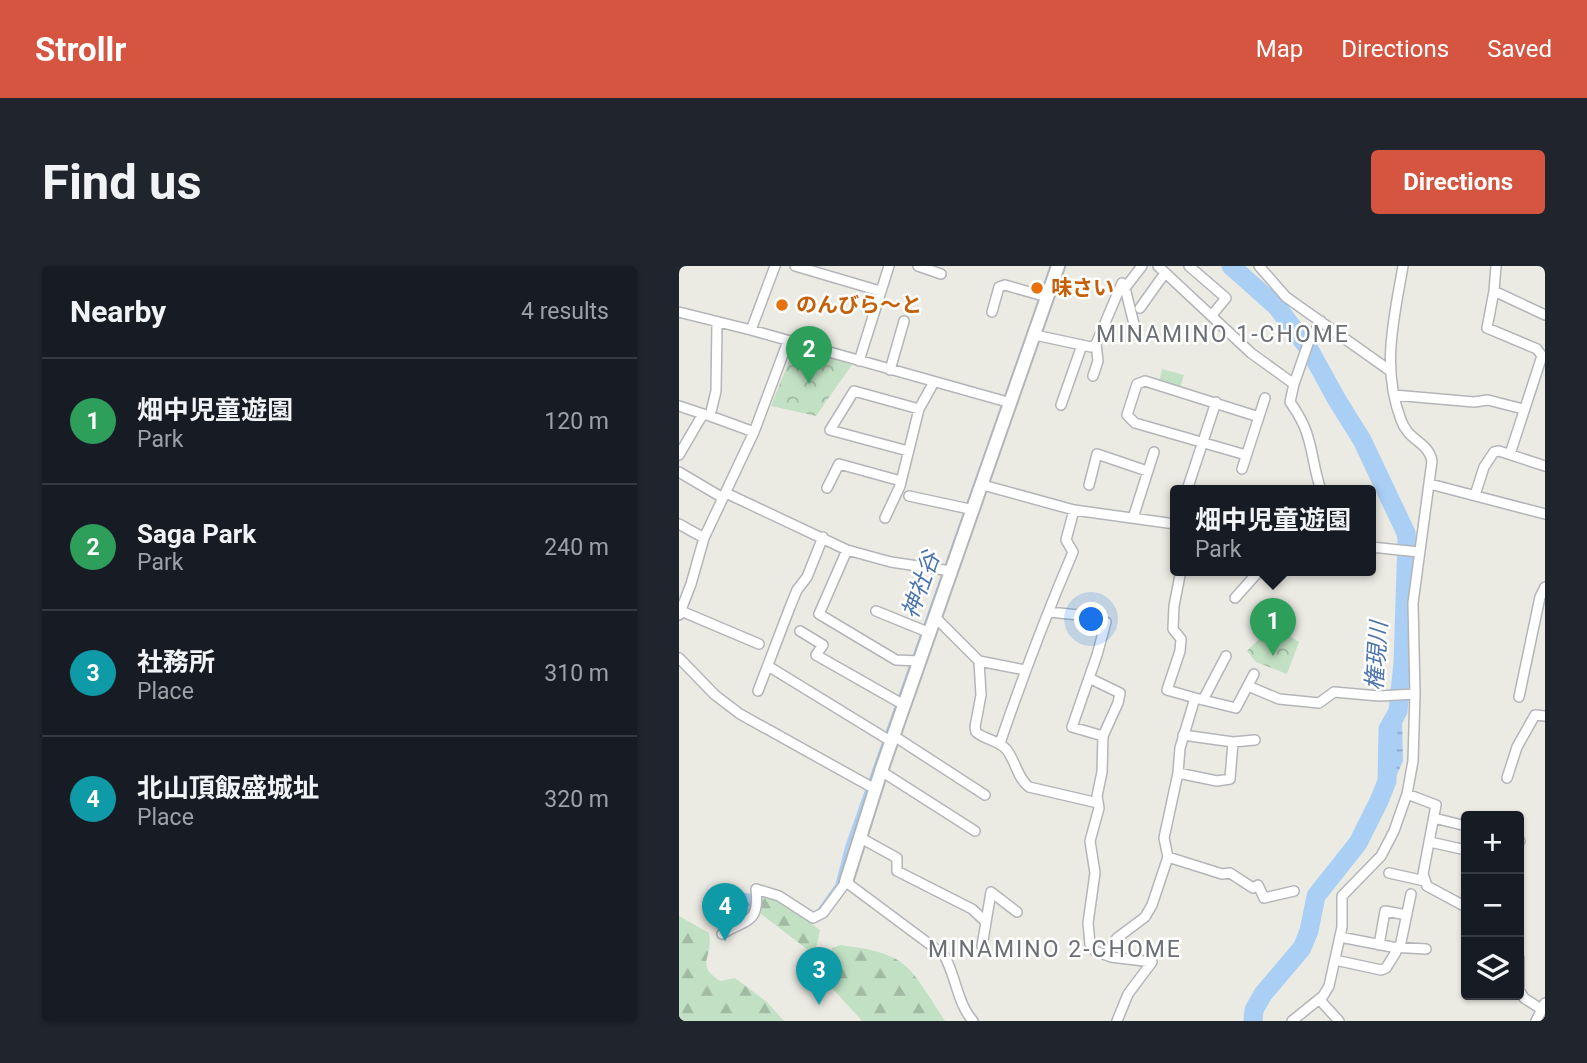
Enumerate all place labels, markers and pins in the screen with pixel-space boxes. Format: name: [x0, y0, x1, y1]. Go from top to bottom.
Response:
place label: 味さい: [1051, 276, 1114, 300]
marker: 味さい: [1029, 280, 1045, 296]
place label: のんびら～と: [796, 293, 922, 317]
marker: のんびら～と: [774, 297, 790, 313]
pin: 2: [786, 326, 832, 384]
pin: 1: [1250, 598, 1296, 656]
pin: 4: [702, 883, 748, 941]
pin: 3: [796, 947, 842, 1005]

